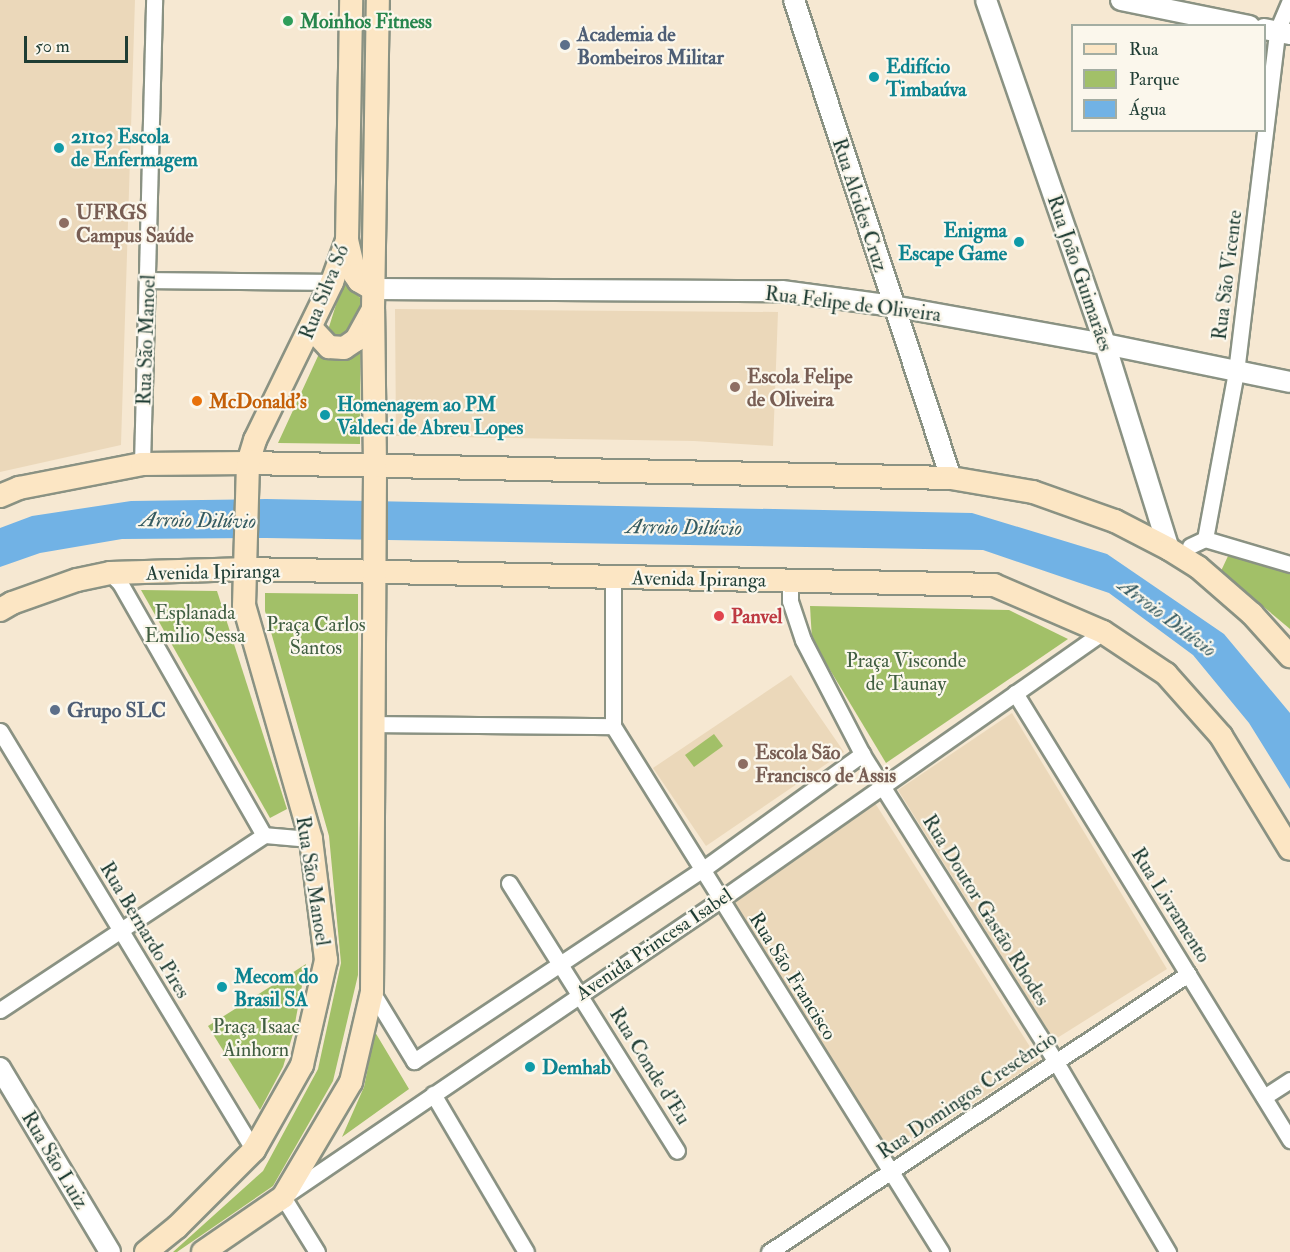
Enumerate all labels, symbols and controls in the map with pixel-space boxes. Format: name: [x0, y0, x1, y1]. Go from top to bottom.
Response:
place label: Moinhos Fitness: [300, 9, 432, 33]
marker: Moinhos Fitness: [281, 14, 295, 28]
place label: Academia de Bombeiros Militar: [577, 22, 724, 69]
scale bar: [27, 24, 130, 62]
legend: [1071, 24, 1266, 132]
text: 50 m: [35, 35, 70, 58]
marker: Academia de Bombeiros Militar: [558, 38, 572, 52]
text: Rua: [1129, 38, 1158, 61]
place label: Edifício Timbaúva: [886, 54, 966, 101]
text: Parque: [1129, 68, 1179, 91]
marker: Edifício Timbaúva: [867, 70, 881, 84]
text: Água: [1129, 98, 1166, 121]
place label: 21103 Escola de Enfermagem: [71, 124, 198, 171]
street label: Rua Alcides Cruz: [827, 135, 893, 275]
marker: 21103 Escola de Enfermagem: [52, 141, 66, 155]
street label: Rua João Guimarães: [1042, 192, 1118, 354]
place label: UFRGS Campus Saúde: [76, 200, 194, 247]
street label: Rua São Vicente: [1207, 209, 1247, 341]
marker: UFRGS Campus Saúde: [57, 216, 71, 230]
place label: Enigma Escape Game: [898, 219, 1007, 266]
marker: Enigma Escape Game: [1012, 235, 1026, 249]
street label: Rua Silva Só: [294, 241, 354, 343]
street label: Rua São Manoel: [132, 274, 160, 406]
street label: Rua Felipe de Oliveira: [764, 281, 942, 327]
place label: Escola Felipe de Oliveira: [747, 364, 853, 411]
marker: Escola Felipe de Oliveira: [728, 380, 742, 394]
place label: McDonald's: [209, 389, 307, 413]
place label: Homenagem ao PM Valdeci de Abreu Lopes: [337, 392, 523, 439]
marker: McDonald's: [190, 394, 204, 408]
marker: Homenagem ao PM Valdeci de Abreu Lopes: [318, 408, 332, 422]
water label: Arroio Dilúvio: [140, 507, 256, 535]
water label: Arroio Dilúvio: [626, 514, 742, 542]
street label: Avenida Ipiranga: [146, 559, 280, 585]
street label: Avenida Ipiranga: [632, 566, 766, 592]
water label: Arroio Dilúvio: [1113, 573, 1221, 663]
park label: Esplanada Emilio Sessa: [145, 600, 245, 647]
place label: Panvel: [731, 604, 782, 628]
marker: Panvel: [712, 609, 726, 623]
park label: Praça Carlos Santos: [266, 612, 366, 659]
park label: Praça Visconde de Taunay: [846, 648, 966, 695]
place label: Grupo SLC: [67, 698, 166, 722]
marker: Grupo SLC: [48, 703, 62, 717]
place label: Escola São Francisco de Assis: [755, 740, 896, 787]
marker: Escola São Francisco de Assis: [736, 757, 750, 771]
street label: Rua Doutor Gastão Rhodes: [917, 810, 1055, 1010]
street label: Rua São Manoel: [291, 814, 335, 948]
street label: Rua Livramento: [1126, 843, 1216, 967]
street label: Rua Bernardo Pires: [95, 857, 195, 1003]
street label: Avenida Princesa Isabel: [571, 883, 737, 1005]
street label: Rua São Francisco: [744, 908, 842, 1044]
place label: Mecom do Brasil SA: [234, 964, 318, 1011]
marker: Mecom do Brasil SA: [215, 980, 229, 994]
street label: Rua Conde d'Eu: [604, 1003, 696, 1129]
park label: Praça Isaac Ainhorn: [212, 1014, 300, 1061]
street label: Rua Domingos Crescêncio: [873, 1026, 1061, 1164]
place label: Demhab: [542, 1055, 611, 1079]
marker: Demhab: [523, 1060, 537, 1074]
street label: Rua São Luiz: [16, 1107, 94, 1213]

